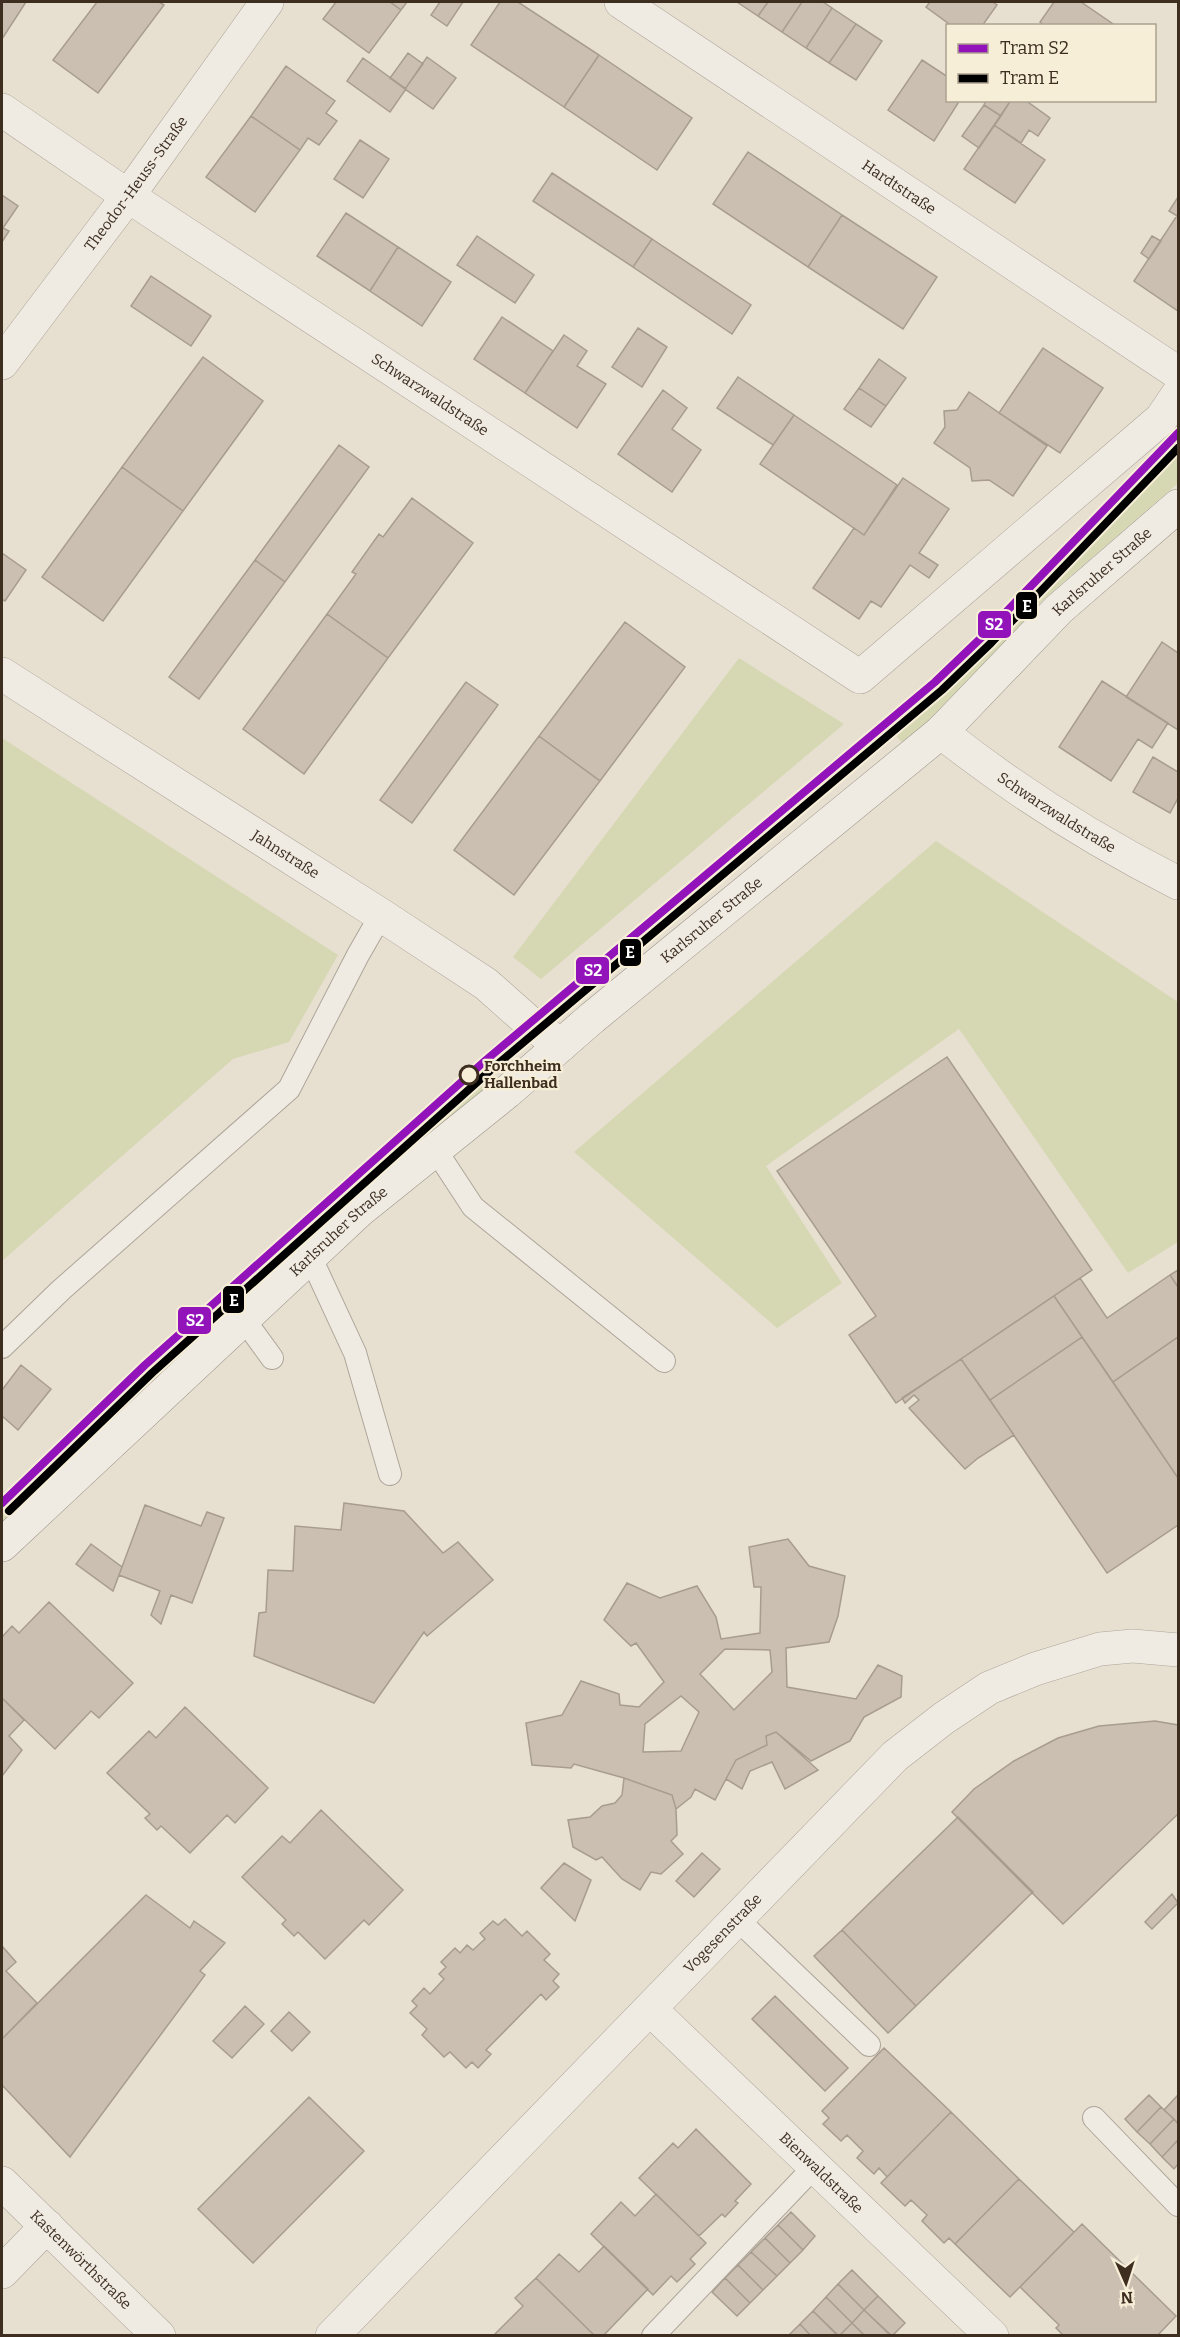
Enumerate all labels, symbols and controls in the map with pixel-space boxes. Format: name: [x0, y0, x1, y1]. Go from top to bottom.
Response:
legend: [946, 24, 1156, 102]
text: Tram S2: [1000, 37, 1069, 59]
text: Tram E: [1000, 67, 1059, 89]
street label: Theodor-Heuss-Straße: [81, 113, 191, 255]
street label: Hardtstraße: [859, 156, 939, 218]
street label: Schwarzwaldstraße: [368, 349, 492, 440]
street label: Karlsruher Straße: [1048, 524, 1155, 620]
line badge: E: [1015, 591, 1038, 620]
text: E: [1022, 597, 1032, 616]
line badge: S2: [977, 610, 1012, 639]
text: S2: [985, 615, 1003, 634]
street label: Schwarzwaldstraße: [994, 768, 1119, 857]
street label: Jahnstraße: [248, 826, 323, 882]
street label: Karlsruher Straße: [657, 873, 766, 967]
line badge: E: [619, 938, 642, 967]
text: E: [625, 943, 635, 962]
line badge: S2: [575, 956, 610, 985]
text: S2: [584, 961, 602, 980]
place label: Forchheim Hallenbad: [484, 1057, 562, 1092]
marker: Forchheim Hallenbad: [459, 1065, 479, 1085]
street label: Karlsruher Straße: [286, 1183, 391, 1280]
line badge: E: [222, 1285, 245, 1314]
text: E: [229, 1291, 239, 1310]
line badge: S2: [177, 1306, 212, 1335]
text: S2: [186, 1311, 204, 1330]
street label: Vogesenstraße: [680, 1890, 765, 1977]
street label: Bienwaldstraße: [776, 2129, 867, 2217]
street label: Kastenwörthstraße: [26, 2206, 135, 2313]
north arrow: [1096, 2253, 1156, 2313]
text: N: [1120, 2288, 1133, 2307]

